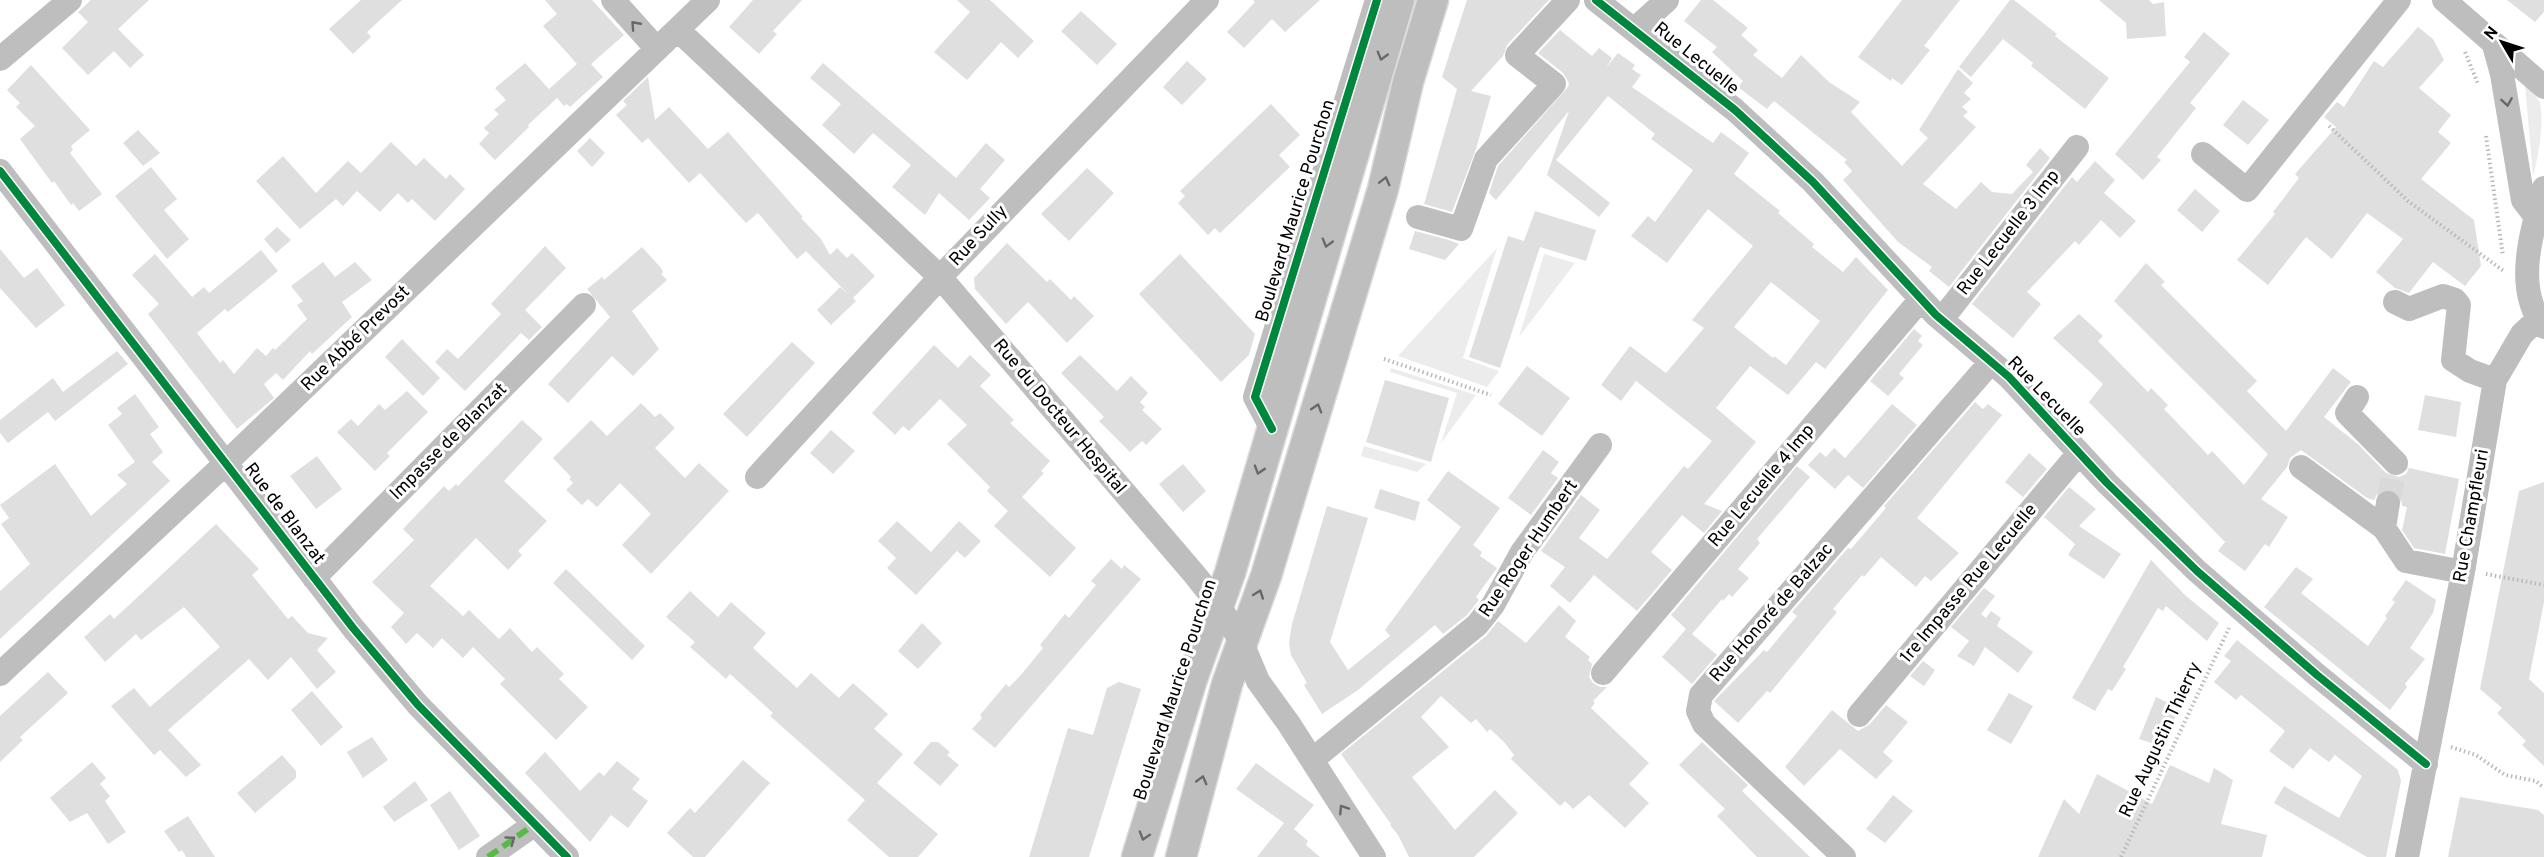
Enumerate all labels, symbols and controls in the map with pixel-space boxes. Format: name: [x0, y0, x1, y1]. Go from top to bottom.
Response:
north arrow: [2472, 12, 2532, 72]
street label: Rue Lecuelle: [1649, 18, 1743, 100]
one-way arrow: [631, 21, 642, 32]
text: N: [2481, 23, 2503, 45]
one-way arrow: [1377, 50, 1389, 61]
one-way arrow: [2500, 96, 2513, 106]
street label: Boulevard Maurice Pourchon: [1251, 97, 1341, 325]
street label: Rue Lecuelle 3 Imp: [1953, 165, 2065, 301]
one-way arrow: [1377, 176, 1390, 186]
street label: Rue Sully: [945, 201, 1013, 271]
one-way arrow: [1322, 237, 1334, 248]
street label: Rue Abbé Prevost: [297, 281, 415, 397]
street label: Rue du Docteur Hospital: [987, 335, 1131, 499]
street label: Rue Lecuelle: [2002, 352, 2090, 442]
street label: Impasse de Blanzat: [386, 379, 512, 505]
one-way arrow: [1310, 403, 1322, 414]
street label: Rue Lecuelle 4 Imp: [1704, 420, 1820, 552]
street label: Rue Champfleuri: [2449, 448, 2495, 584]
street label: Rue de Blanzat: [238, 459, 330, 569]
one-way arrow: [1254, 464, 1266, 475]
street label: Rue Roger Humbert: [1474, 476, 1584, 622]
street label: 1re Impasse Rue Lecuelle: [1895, 499, 2043, 669]
street label: Rue Honoré de Balzac: [1705, 539, 1839, 687]
street label: Boulevard Maurice Pourchon: [1129, 576, 1223, 804]
one-way arrow: [1252, 589, 1265, 600]
street label: Rue Augustin Thierry: [2115, 659, 2207, 821]
one-way arrow: [1195, 775, 1207, 786]
one-way arrow: [1339, 805, 1350, 816]
one-way arrow: [1139, 830, 1151, 841]
one-way arrow: [505, 836, 516, 847]

